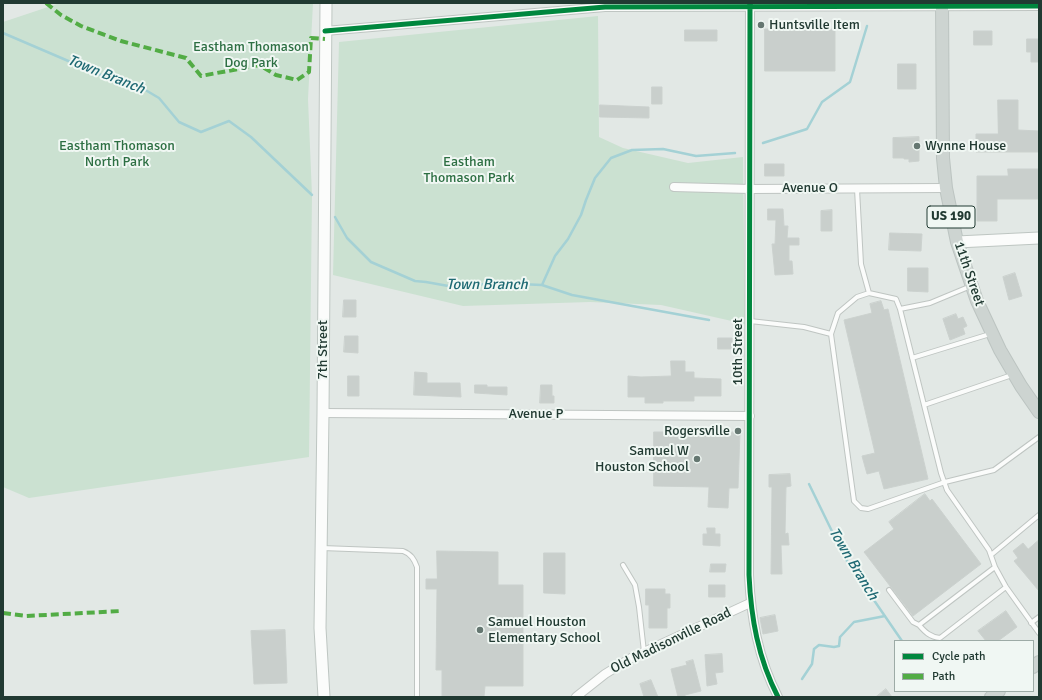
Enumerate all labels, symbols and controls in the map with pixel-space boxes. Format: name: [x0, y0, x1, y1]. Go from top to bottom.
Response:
place label: Huntsville Item: [769, 17, 860, 33]
marker: Huntsville Item: [756, 20, 766, 30]
park label: Eastham Thomason Dog Park: [193, 39, 309, 72]
water label: Town Branch: [65, 51, 147, 99]
park label: Eastham Thomason North Park: [59, 138, 175, 170]
place label: Wynne House: [925, 138, 1006, 154]
marker: Wynne House: [912, 141, 922, 151]
park label: Eastham Thomason Park: [423, 154, 515, 186]
street label: Avenue O: [782, 180, 838, 196]
road number: US 190: [927, 206, 975, 228]
street label: 11th Street: [950, 239, 988, 309]
water label: Town Branch: [446, 276, 528, 294]
street label: 10th Street: [730, 318, 746, 386]
street label: 7th Street: [315, 320, 331, 380]
street label: Avenue P: [509, 406, 563, 422]
place label: Rogersville: [664, 423, 730, 439]
marker: Rogersville: [733, 426, 743, 436]
place label: Samuel W Houston School: [595, 443, 689, 476]
marker: Samuel W Houston School: [692, 454, 702, 464]
water label: Town Branch: [824, 524, 882, 604]
street label: Old Madisonville Road: [608, 605, 734, 677]
place label: Samuel Houston Elementary School: [488, 614, 601, 646]
marker: Samuel Houston Elementary School: [475, 625, 485, 635]
legend: [894, 640, 1034, 692]
text: Cycle path: [932, 649, 985, 664]
text: Path: [932, 669, 955, 684]

